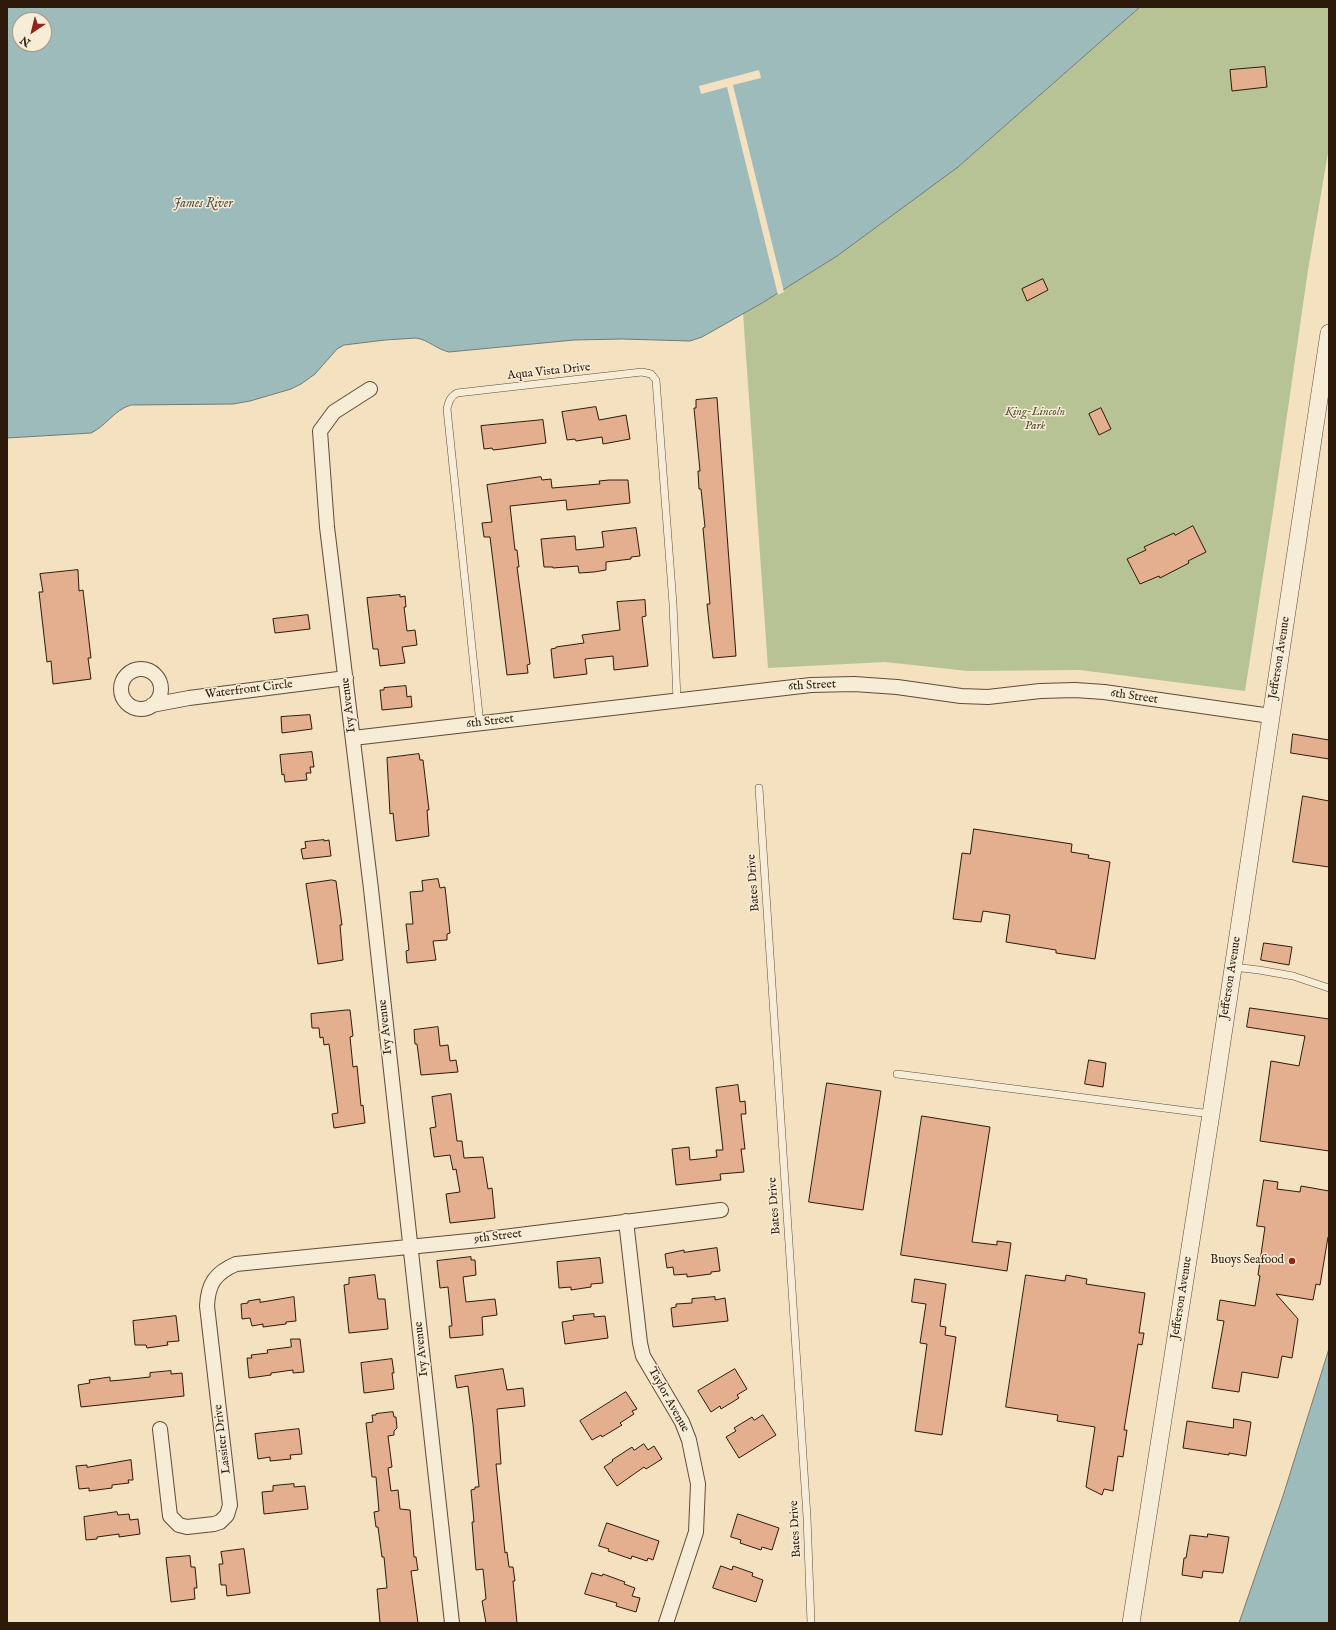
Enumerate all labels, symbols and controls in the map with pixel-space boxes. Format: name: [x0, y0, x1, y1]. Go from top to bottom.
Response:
north arrow: [12, 12, 52, 52]
text: N: [18, 33, 34, 49]
water label: James River: [173, 196, 233, 212]
street label: Aqua Vista Drive: [507, 360, 591, 384]
park label: King-Lincoln Park: [1005, 406, 1065, 434]
street label: Jefferson Avenue: [1266, 616, 1294, 700]
street label: Waterfront Circle: [204, 677, 294, 703]
street label: Ivy Avenue: [338, 677, 360, 733]
street label: 6th Street: [788, 678, 836, 694]
street label: 6th Street: [1109, 687, 1159, 707]
street label: 6th Street: [465, 712, 515, 732]
street label: Bates Drive: [745, 854, 763, 912]
street label: Jefferson Avenue: [1217, 936, 1245, 1020]
street label: Ivy Avenue: [376, 999, 396, 1055]
street label: Bates Drive: [766, 1177, 784, 1235]
street label: 9th Street: [473, 1227, 523, 1247]
place label: Buoys Seafood: [1210, 1254, 1284, 1268]
street label: Jefferson Avenue: [1168, 1256, 1196, 1340]
marker: Buoys Seafood: [1287, 1256, 1297, 1266]
street label: Ivy Avenue: [412, 1321, 432, 1377]
street label: Taylor Avenue: [644, 1365, 692, 1435]
street label: Lassiter Drive: [212, 1403, 234, 1475]
street label: Bates Drive: [787, 1500, 805, 1558]

